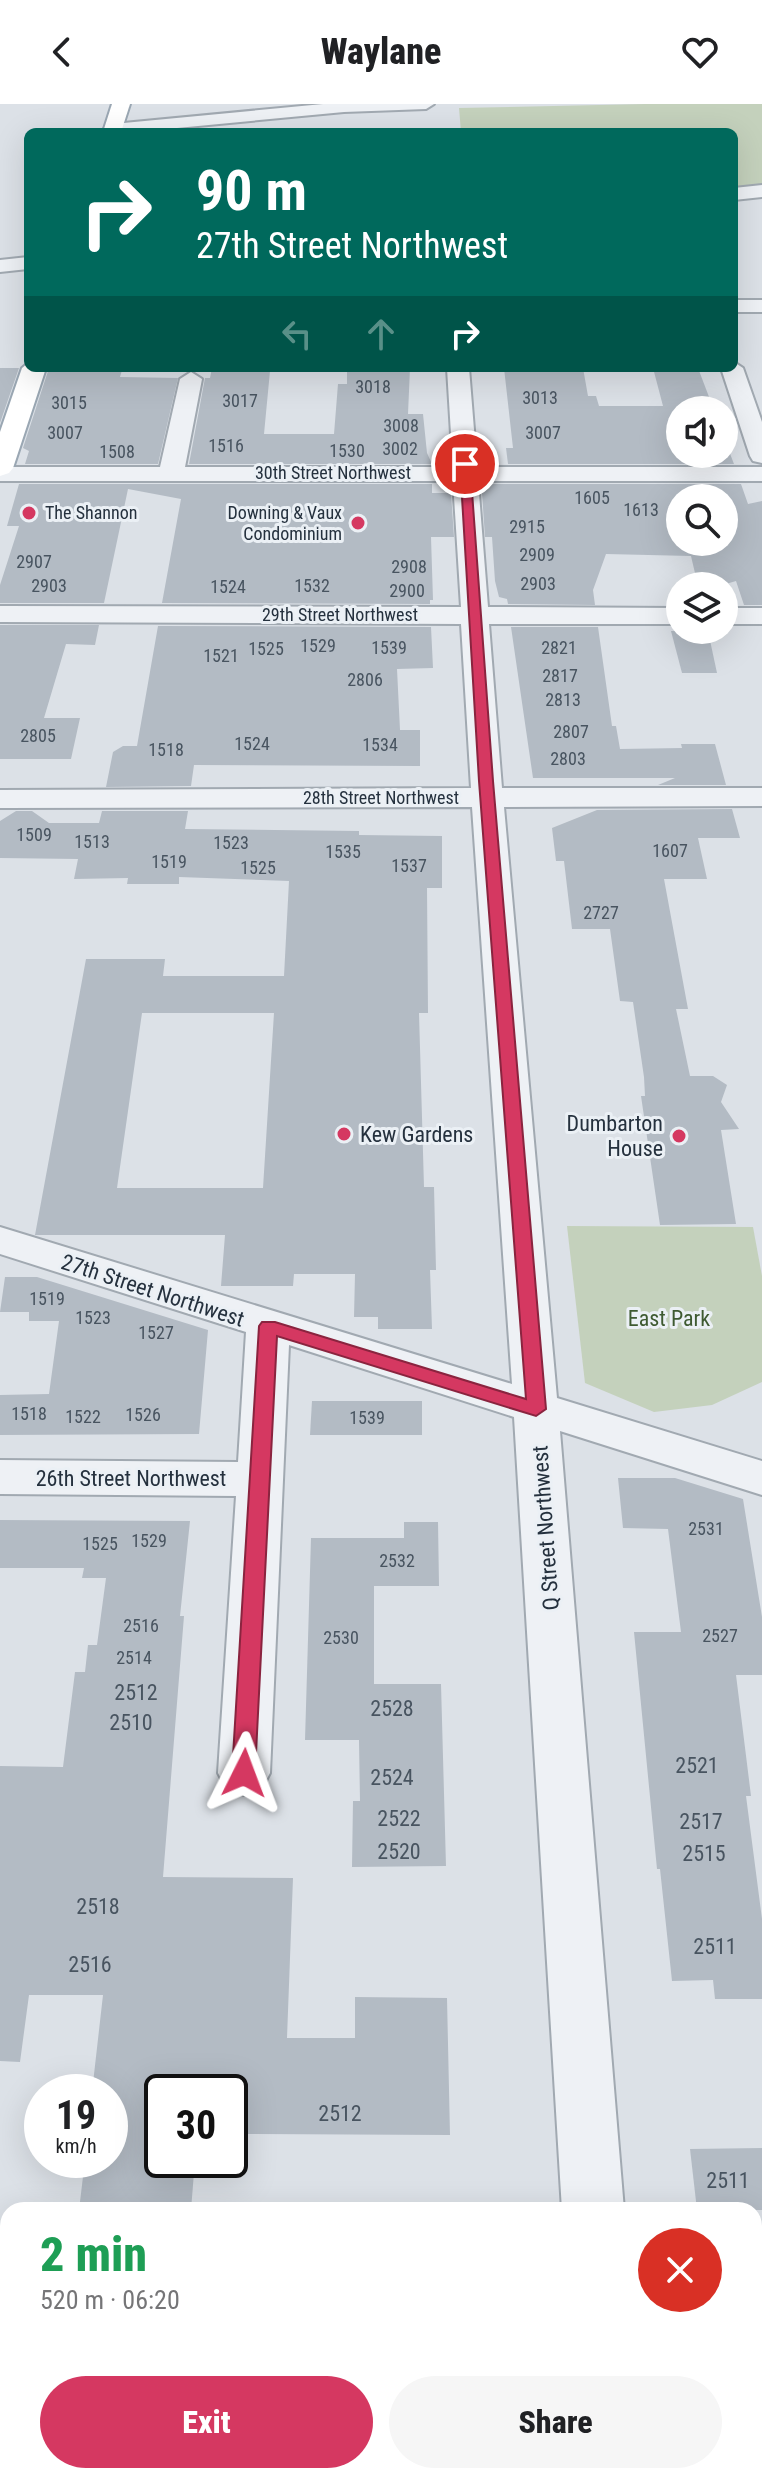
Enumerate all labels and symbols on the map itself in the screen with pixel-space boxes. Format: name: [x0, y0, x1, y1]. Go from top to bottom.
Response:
house number: 3018: [355, 376, 391, 397]
house number: 3013: [522, 387, 558, 408]
house number: 3017: [222, 390, 258, 411]
house number: 3015: [51, 392, 87, 413]
house number: 3008: [383, 415, 419, 436]
house number: 3007: [47, 422, 83, 443]
house number: 3007: [525, 422, 561, 443]
pin: [431, 430, 499, 498]
house number: 1516: [208, 435, 244, 456]
house number: 3002: [382, 438, 418, 459]
house number: 1530: [329, 440, 365, 461]
house number: 1508: [99, 441, 135, 462]
street label: 30th Street Northwest: [255, 462, 411, 483]
house number: 1605: [574, 487, 610, 508]
house number: 1613: [623, 499, 659, 520]
place label: The Shannon: [45, 502, 137, 523]
place label: Downing & Vaux Condominium: [228, 502, 342, 544]
marker: The Shannon: [20, 504, 38, 522]
marker: Downing & Vaux Condominium: [349, 514, 367, 532]
house number: 2915: [509, 516, 545, 537]
house number: 2909: [519, 544, 555, 565]
house number: 2907: [16, 551, 52, 572]
house number: 2908: [391, 556, 427, 577]
house number: 2903: [520, 573, 556, 594]
house number: 2903: [31, 575, 67, 596]
house number: 1532: [294, 575, 330, 596]
house number: 1524: [210, 576, 246, 597]
house number: 2900: [389, 580, 425, 601]
street label: 29th Street Northwest: [262, 604, 418, 625]
house number: 1529: [300, 635, 336, 656]
house number: 1539: [371, 637, 407, 658]
house number: 2821: [541, 637, 577, 658]
house number: 1525: [248, 638, 284, 659]
house number: 1521: [203, 645, 239, 666]
house number: 2817: [542, 665, 578, 686]
house number: 2806: [347, 669, 383, 690]
house number: 2813: [545, 689, 581, 710]
house number: 2807: [553, 721, 589, 742]
house number: 2805: [20, 725, 56, 746]
house number: 1524: [234, 733, 270, 754]
house number: 1534: [362, 734, 398, 755]
house number: 1518: [148, 739, 184, 760]
house number: 2803: [550, 748, 586, 769]
street label: 28th Street Northwest: [303, 787, 459, 808]
house number: 1509: [16, 824, 52, 845]
house number: 1513: [74, 831, 110, 852]
house number: 1523: [213, 832, 249, 853]
house number: 1607: [652, 840, 688, 861]
house number: 1535: [325, 841, 361, 862]
house number: 1519: [151, 851, 187, 872]
house number: 1537: [391, 855, 427, 876]
house number: 1525: [240, 857, 276, 878]
house number: 2727: [583, 902, 619, 923]
place label: Dumbarton House: [567, 1111, 663, 1161]
place label: Kew Gardens: [360, 1122, 473, 1147]
marker: Kew Gardens: [335, 1125, 353, 1143]
marker: Dumbarton House: [670, 1127, 688, 1145]
street label: 27th Street Northwest: [58, 1249, 247, 1332]
house number: 1519: [29, 1288, 65, 1309]
park label: East Park: [628, 1306, 710, 1331]
house number: 1523: [75, 1307, 111, 1328]
house number: 1527: [138, 1322, 174, 1343]
house number: 1518: [11, 1403, 47, 1424]
house number: 1526: [125, 1404, 161, 1425]
house number: 1522: [65, 1406, 101, 1427]
house number: 1539: [349, 1407, 385, 1428]
street label: Q Street Northwest: [527, 1445, 564, 1611]
street label: 26th Street Northwest: [36, 1466, 226, 1491]
house number: 2531: [688, 1518, 724, 1539]
house number: 1529: [131, 1530, 167, 1551]
house number: 1525: [82, 1533, 118, 1554]
house number: 2532: [379, 1550, 415, 1571]
house number: 2516: [123, 1615, 159, 1636]
house number: 2527: [702, 1625, 738, 1646]
house number: 2530: [323, 1627, 359, 1648]
house number: 2514: [116, 1647, 152, 1668]
house number: 2512: [114, 1680, 158, 1705]
house number: 2528: [370, 1696, 414, 1721]
house number: 2510: [109, 1710, 153, 1735]
position arrow: [202, 1731, 286, 1815]
house number: 2521: [675, 1753, 719, 1778]
house number: 2524: [370, 1765, 414, 1790]
house number: 2522: [377, 1806, 421, 1831]
house number: 2517: [679, 1809, 723, 1834]
house number: 2520: [377, 1839, 421, 1864]
house number: 2515: [682, 1841, 726, 1866]
house number: 2518: [76, 1894, 120, 1919]
house number: 2511: [693, 1934, 737, 1959]
house number: 2516: [68, 1952, 112, 1977]
speed limit sign: 30: [144, 2074, 248, 2178]
house number: 2512: [318, 2101, 362, 2126]
house number: 2511: [706, 2168, 750, 2193]

